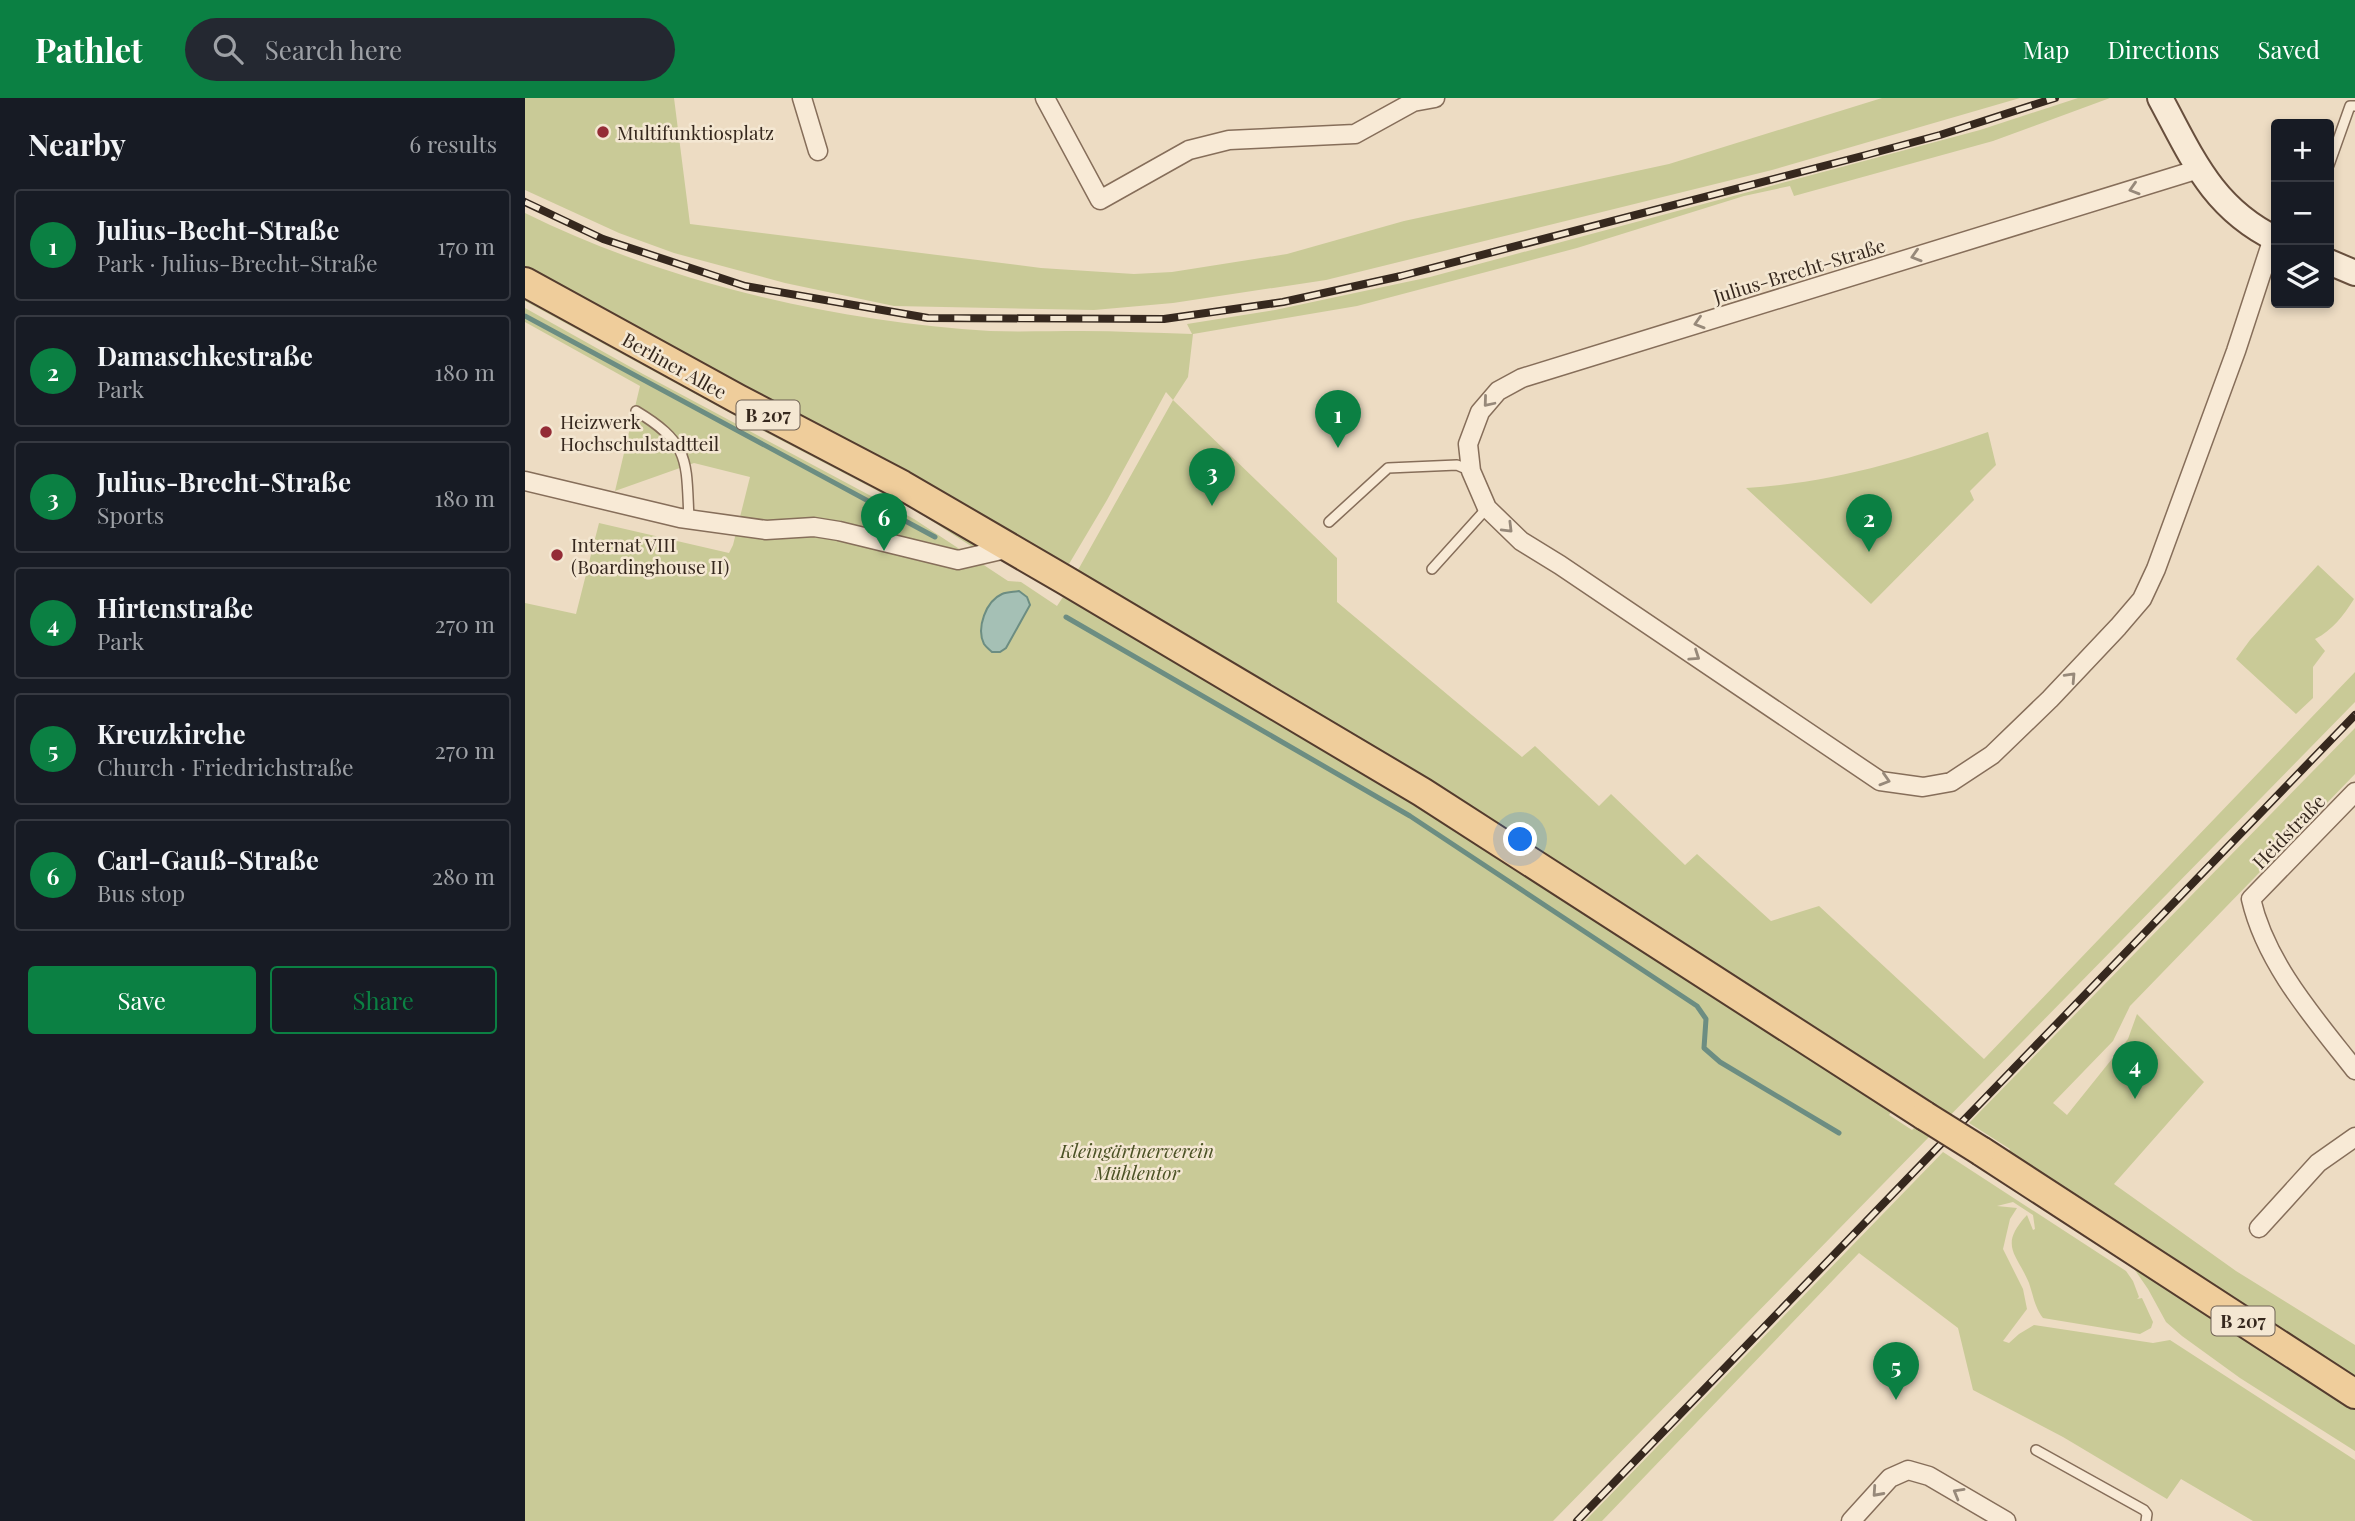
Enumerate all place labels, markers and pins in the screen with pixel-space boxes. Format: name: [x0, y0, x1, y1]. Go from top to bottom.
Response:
place label: Multifunktiosplatz: [617, 119, 774, 145]
marker: Multifunktiosplatz: [595, 124, 611, 140]
pin: 1: [1315, 390, 1361, 448]
place label: Heizwerk Hochschulstadtteil: [560, 408, 720, 456]
marker: Heizwerk Hochschulstadtteil: [538, 424, 554, 440]
pin: 3: [1189, 448, 1235, 506]
pin: 6: [861, 493, 907, 551]
pin: 2: [1846, 494, 1892, 552]
place label: Internat VIII (Boardinghouse II): [571, 531, 729, 579]
marker: Internat VIII (Boardinghouse II): [549, 547, 565, 563]
pin: 4: [2112, 1041, 2158, 1099]
pin: 5: [1873, 1342, 1919, 1400]

